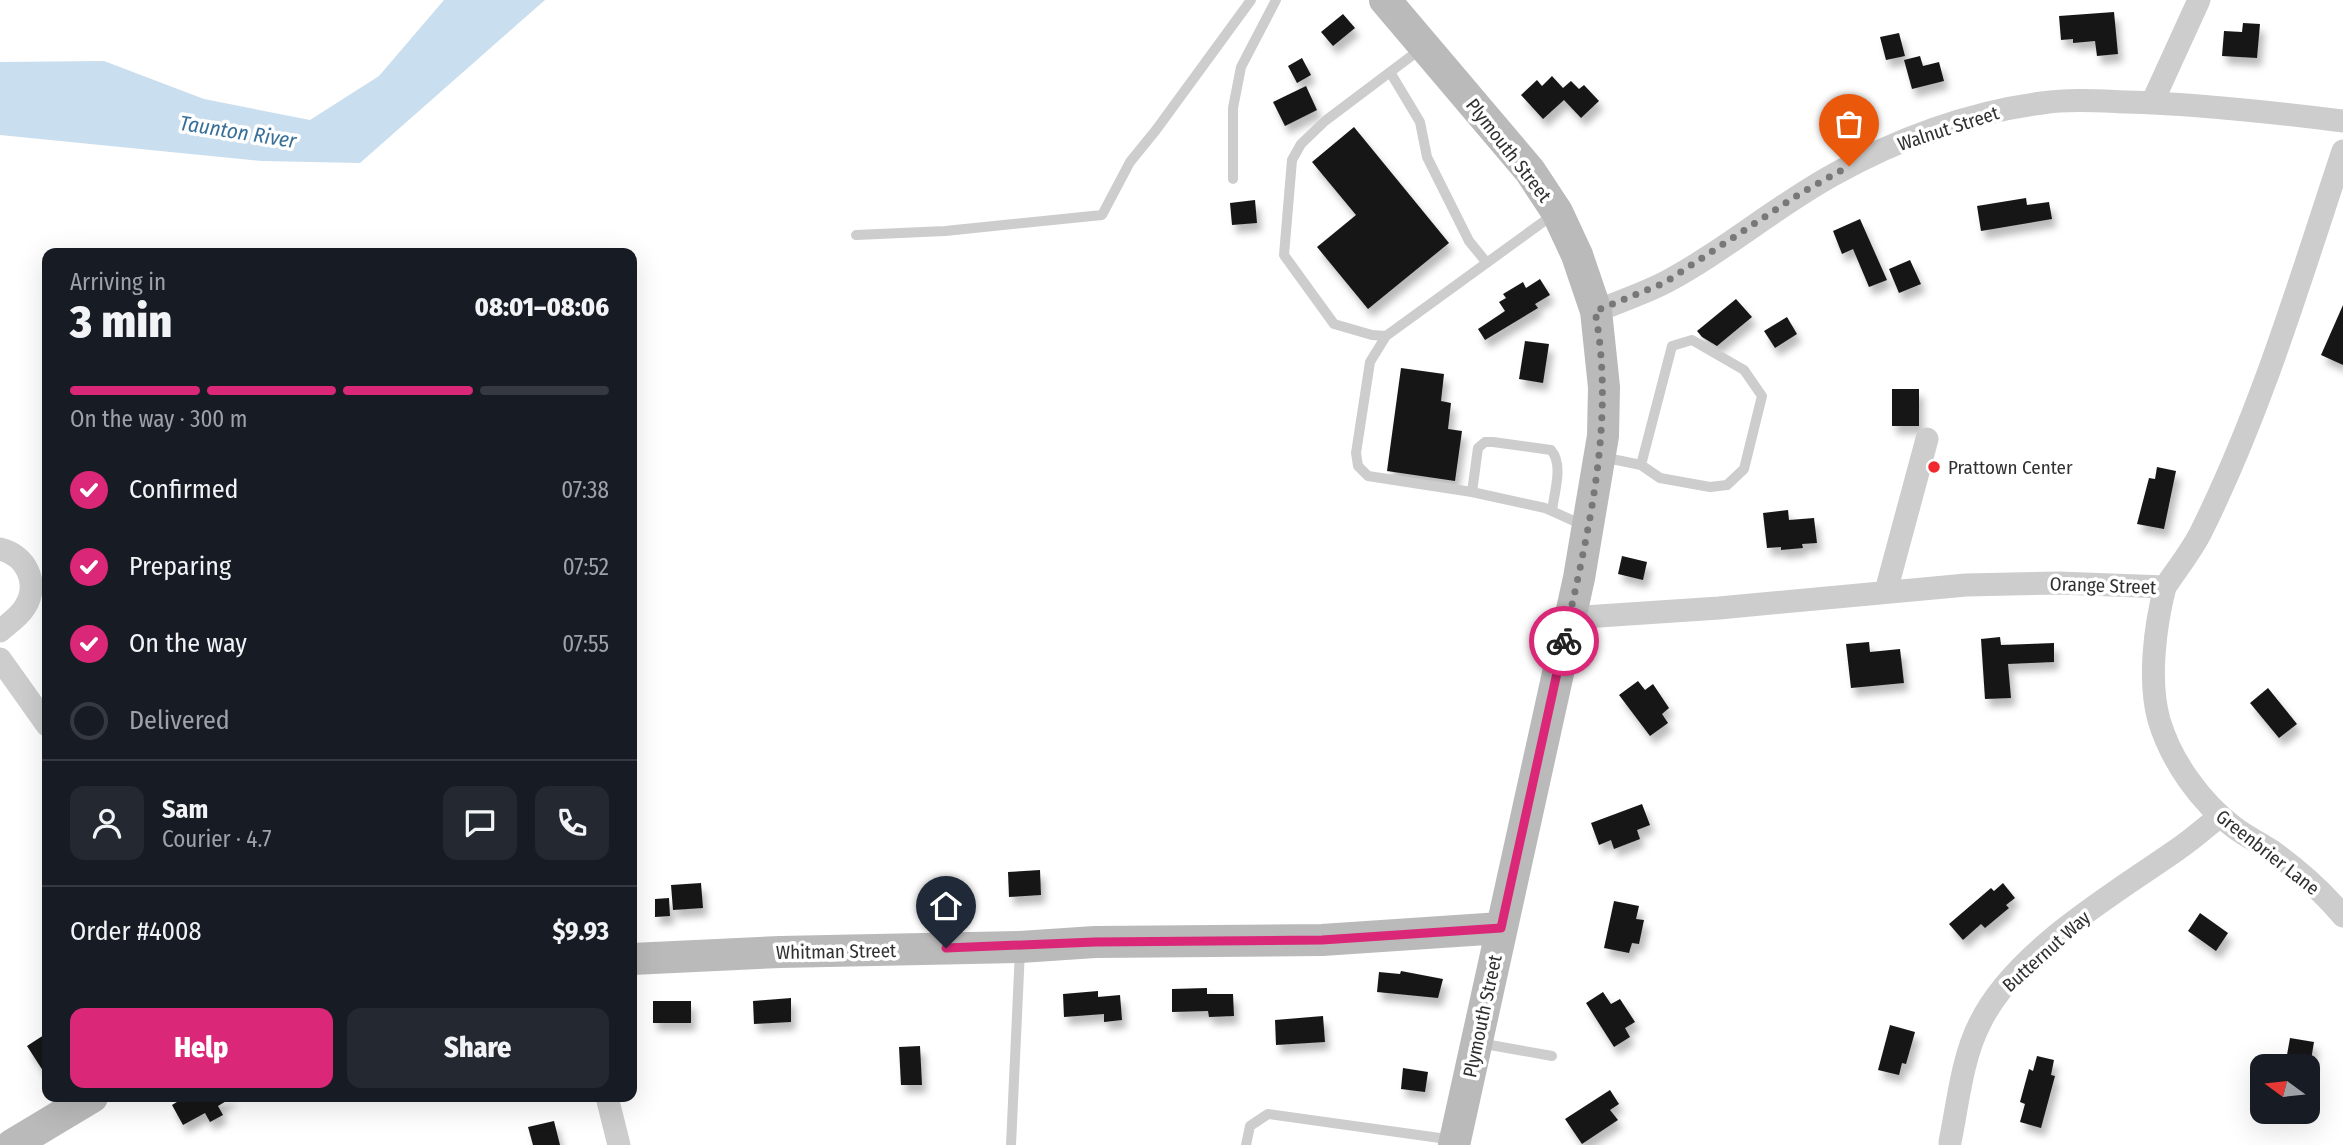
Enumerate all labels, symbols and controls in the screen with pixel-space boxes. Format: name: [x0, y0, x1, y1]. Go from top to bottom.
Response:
street label: Plymouth Street: [1461, 94, 1557, 207]
pin: [1819, 94, 1879, 166]
street label: Walnut Street: [1895, 101, 2002, 156]
icon: bag: [1830, 105, 1868, 143]
water label: Taunton River: [178, 110, 299, 154]
text: Arriving in: [70, 268, 166, 296]
text: 08:01–08:06: [475, 292, 609, 323]
text: 3 min: [70, 294, 172, 349]
text: On the way · 300 m: [70, 405, 247, 433]
place label: Prattown Center: [1948, 456, 2073, 479]
marker: Prattown Center: [1926, 459, 1942, 475]
icon: check: [70, 471, 108, 509]
text: Confirmed: [129, 474, 239, 505]
text: 07:38: [561, 476, 609, 504]
icon: check: [70, 548, 108, 586]
text: Preparing: [129, 551, 231, 582]
text: 07:52: [563, 553, 609, 581]
street label: Orange Street: [2049, 572, 2157, 599]
courier: [1529, 606, 1599, 676]
icon: bike: [1545, 622, 1583, 660]
icon: check: [70, 625, 108, 663]
text: On the way: [129, 628, 247, 659]
text: 07:55: [562, 630, 609, 658]
text: Delivered: [129, 705, 230, 736]
button: person: [70, 786, 144, 860]
button: chat: [443, 786, 517, 860]
button: phone: [535, 786, 609, 860]
text: Sam: [162, 794, 208, 825]
street label: Greenbrier Lane: [2211, 805, 2324, 900]
text: Courier · 4.7: [162, 825, 272, 853]
pin: [916, 876, 976, 948]
icon: home: [927, 887, 965, 925]
street label: Butternut Way: [1998, 906, 2095, 997]
text: Order #4008: [70, 916, 202, 947]
text: $9.93: [552, 916, 609, 947]
street label: Whitman Street: [776, 939, 897, 964]
street label: Plymouth Street: [1458, 952, 1507, 1080]
button: Help: [70, 1008, 333, 1088]
button: Share: [347, 1008, 609, 1088]
north arrow: [2250, 1054, 2320, 1124]
map controls: [2250, 1054, 2320, 1124]

